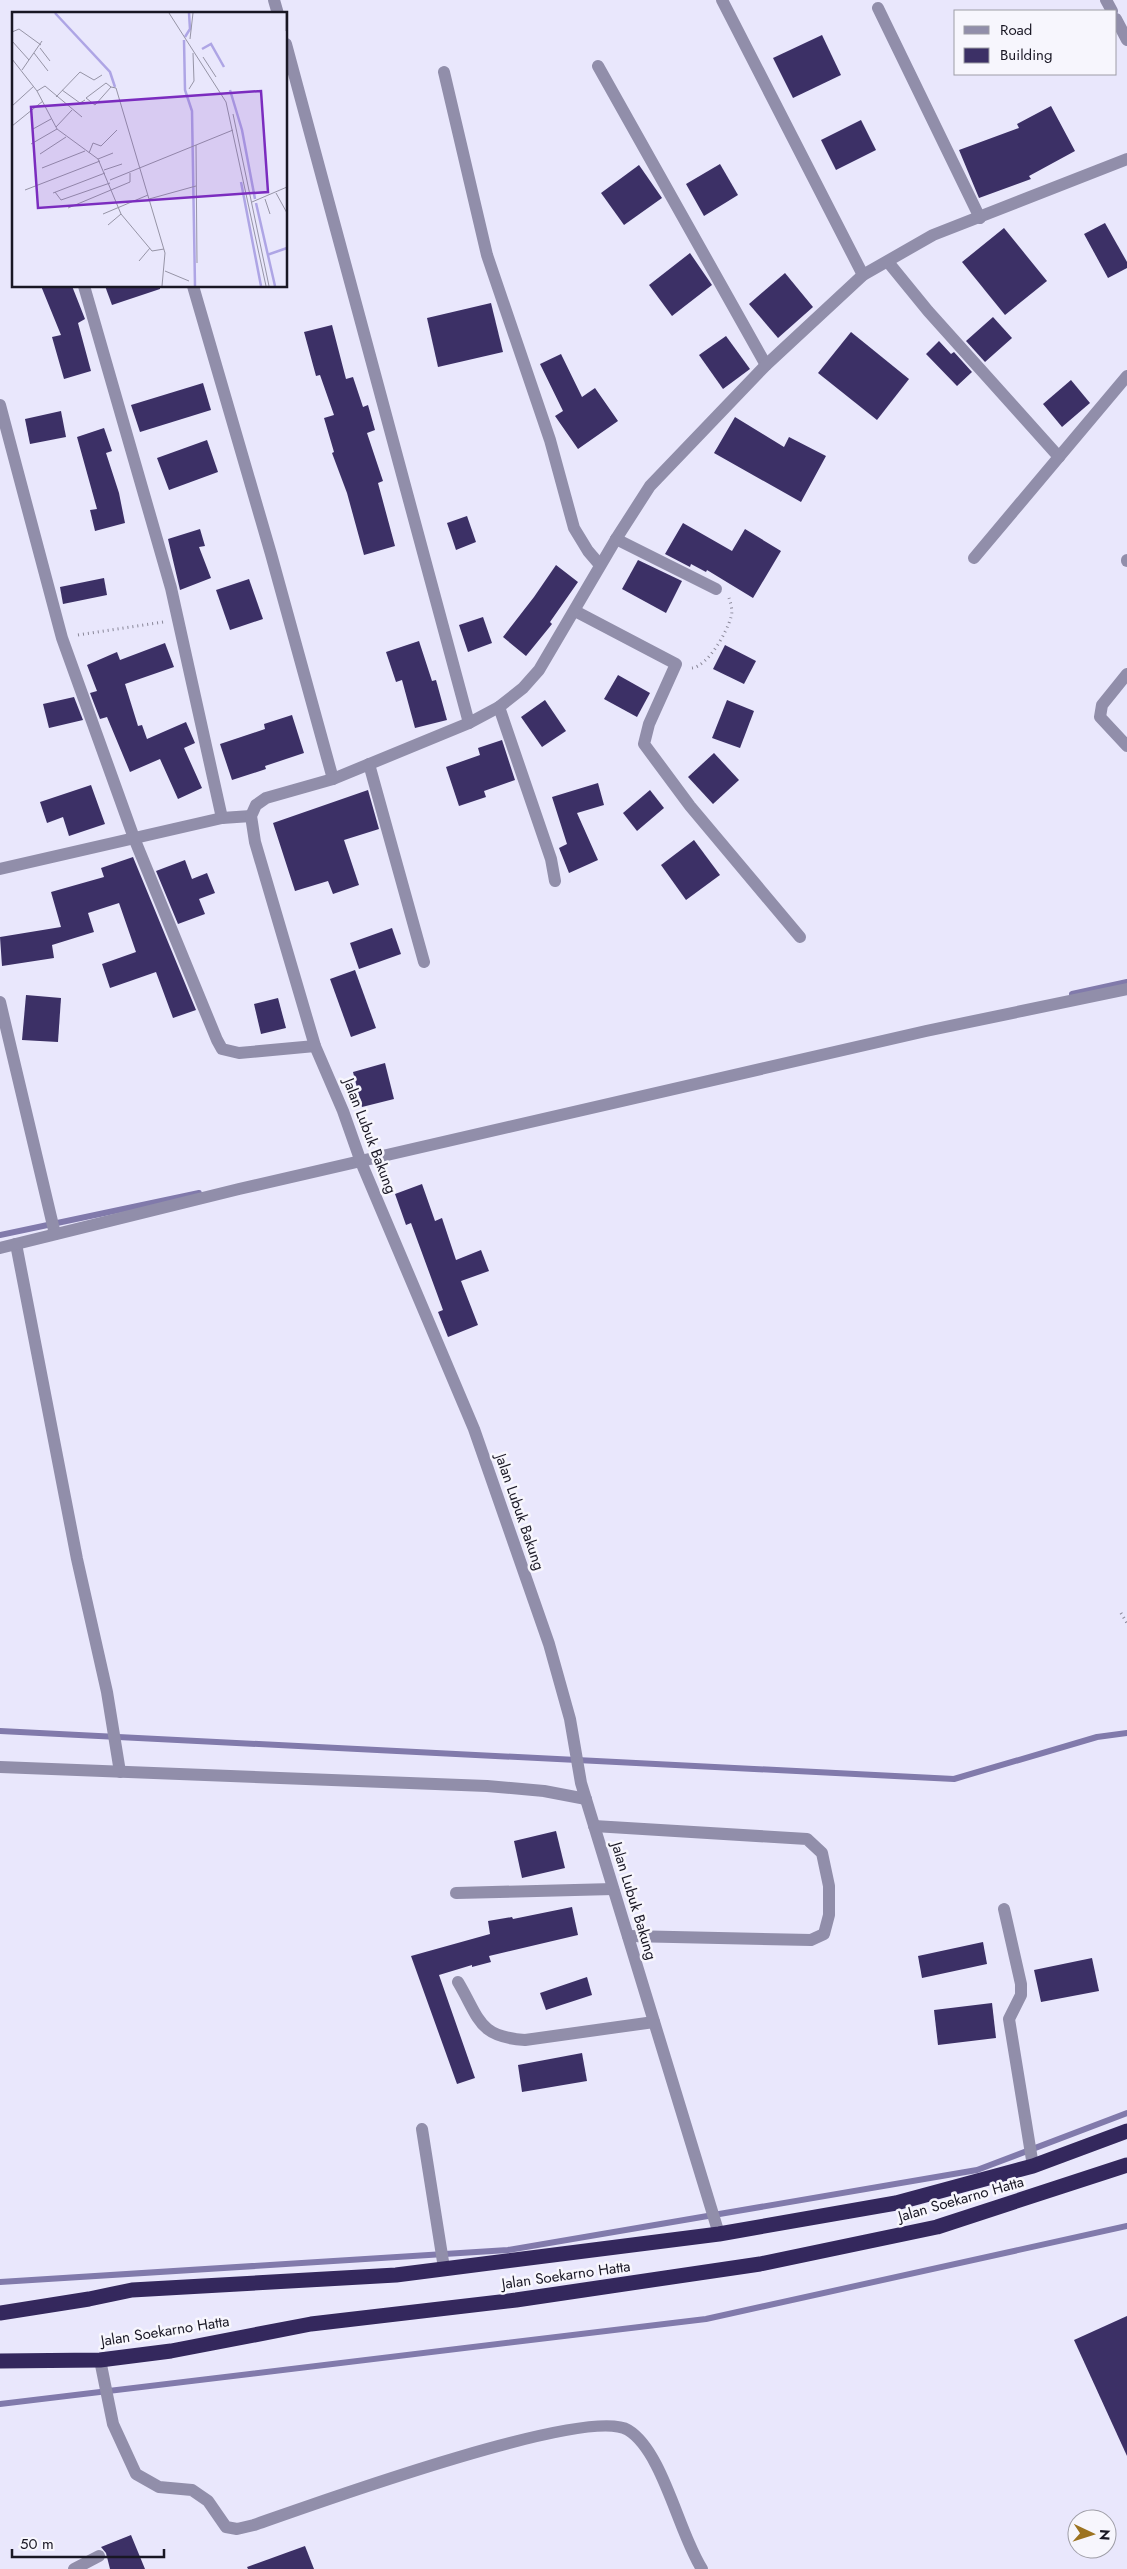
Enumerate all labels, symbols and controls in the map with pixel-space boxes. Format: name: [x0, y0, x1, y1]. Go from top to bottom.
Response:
legend: [954, 10, 1117, 75]
inset map: [12, 12, 288, 288]
text: Road: [1000, 19, 1032, 41]
text: Building: [1000, 44, 1052, 66]
street label: Jalan Lubuk Bakung: [337, 1073, 402, 1197]
street label: Jalan Lubuk Bakung: [489, 1449, 550, 1573]
street label: Jalan Lubuk Bakung: [605, 1838, 662, 1963]
street label: Jalan Soekarno Hatta: [894, 2171, 1026, 2228]
street label: Jalan Soekarno Hatta: [498, 2255, 632, 2295]
street label: Jalan Soekarno Hatta: [97, 2310, 231, 2352]
north arrow: [1067, 2509, 1117, 2559]
scale bar: [12, 2526, 165, 2558]
text: N: [1095, 2529, 1115, 2541]
text: 50 m: [20, 2533, 54, 2555]

